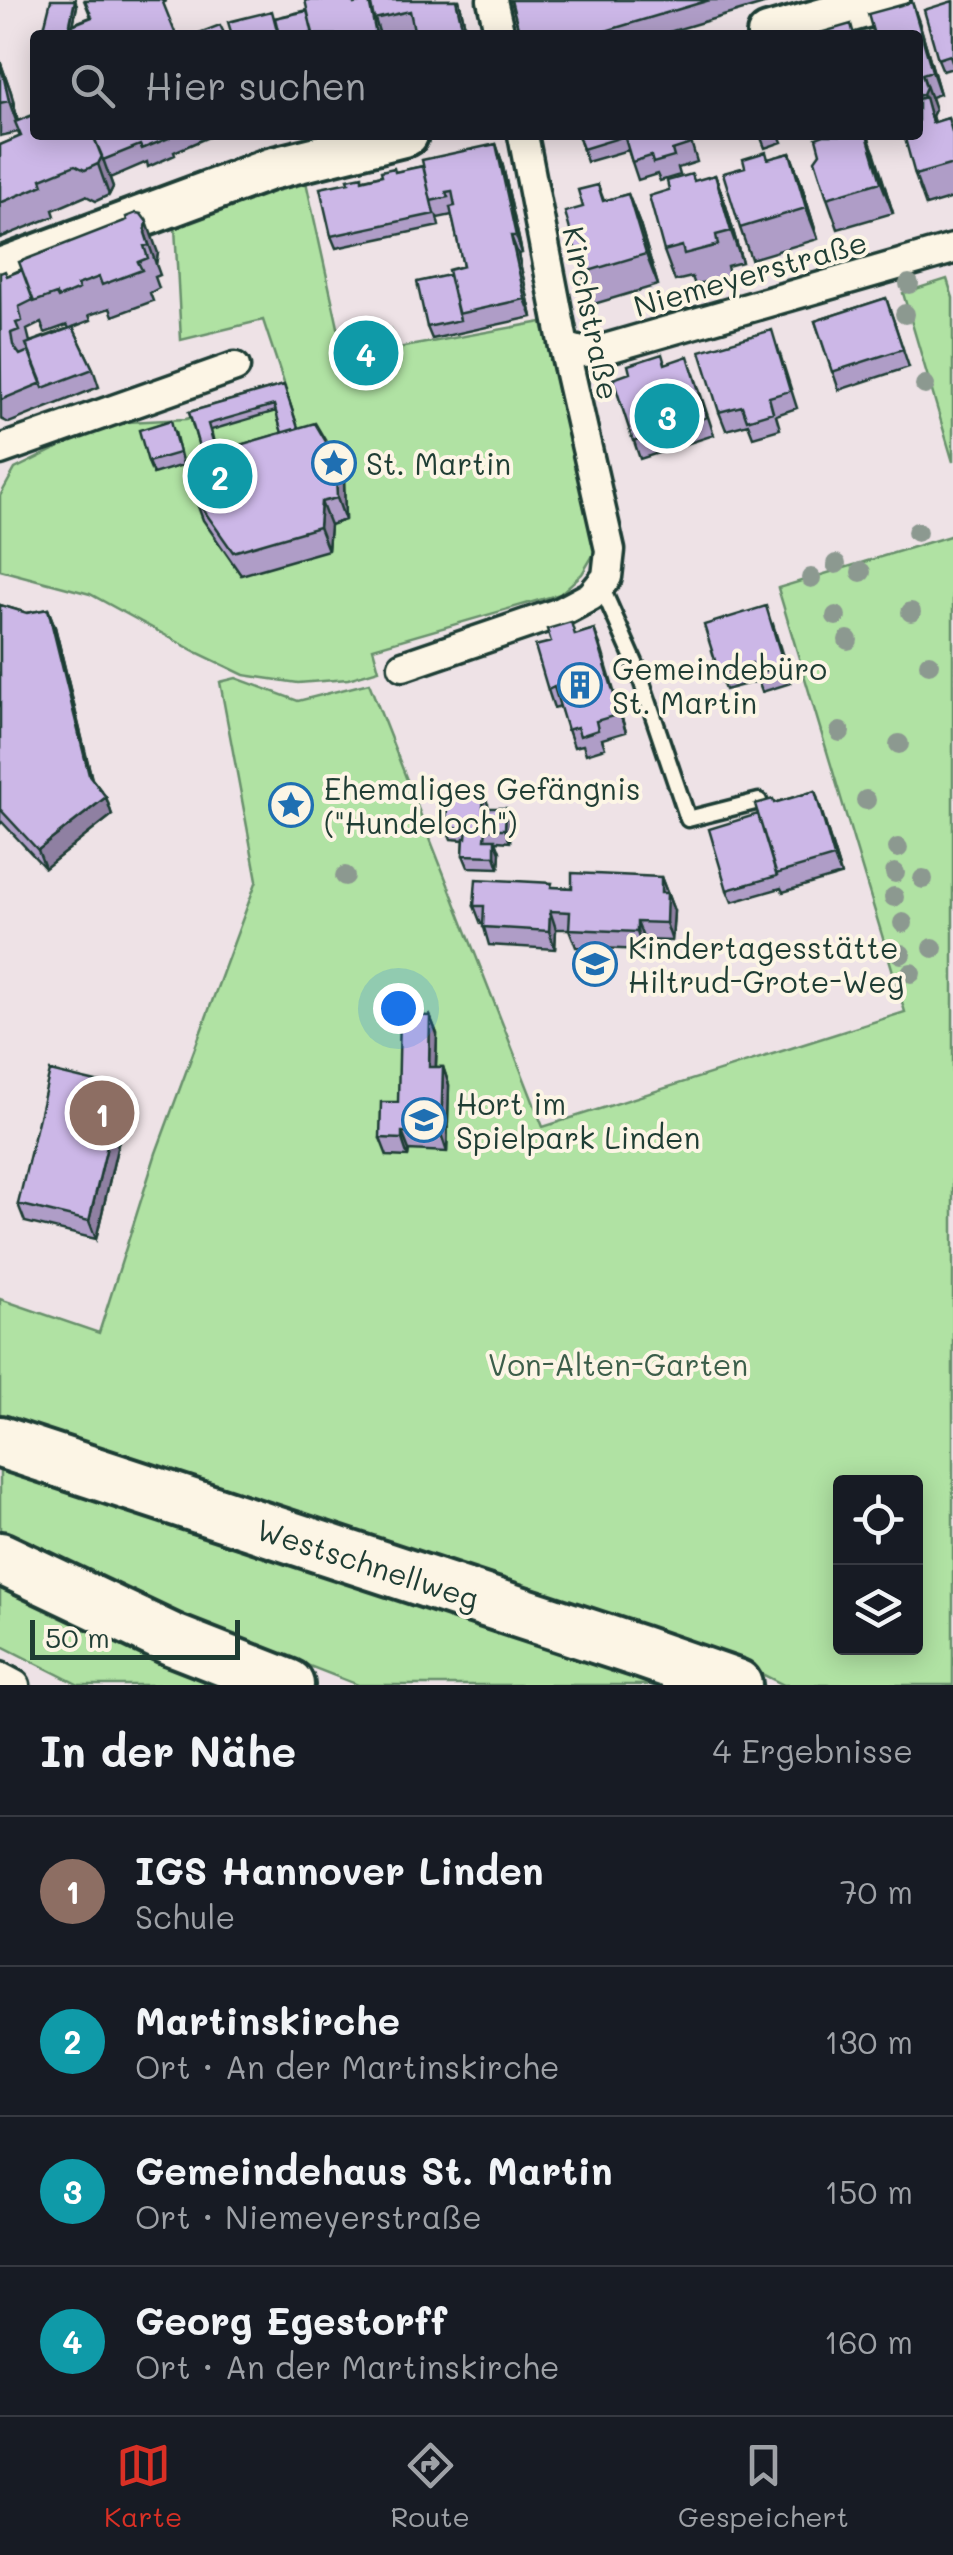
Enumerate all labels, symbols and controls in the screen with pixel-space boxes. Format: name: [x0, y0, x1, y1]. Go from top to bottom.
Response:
search box: [30, 30, 923, 140]
icon: search: [65, 58, 120, 113]
text: Hier suchen: [145, 60, 366, 110]
street label: Niemeyerstraße: [629, 221, 871, 325]
street label: Kirchstraße: [554, 223, 630, 403]
pin: 4: [334, 316, 398, 390]
pin: 3: [634, 378, 700, 454]
pin: 2: [188, 438, 252, 514]
place icon: St. Martin: [311, 440, 357, 486]
place label: St. Martin: [366, 443, 511, 483]
place label: Gemeindebüro St. Martin: [612, 648, 827, 722]
building icon: Gemeindebüro St. Martin: [557, 662, 603, 708]
place label: Ehemaliges Gefängnis ("Hundeloch"): [324, 768, 641, 842]
place icon: Ehemaliges Gefängnis ("Hundeloch"): [268, 782, 314, 828]
place label: Kindertagesstätte Hiltrud-Grote-Weg: [628, 927, 904, 1001]
school or university icon: Kindertagesstätte Hiltrud-Grote-Weg: [572, 941, 618, 987]
your location: [373, 983, 424, 1034]
pin: 1: [70, 1076, 134, 1150]
place label: Hort im Spielpark Linden: [456, 1083, 700, 1157]
school or university icon: Hort im Spielpark Linden: [401, 1097, 447, 1143]
park label: Von-Alten-Garten: [488, 1344, 748, 1384]
map controls: [833, 1475, 923, 1655]
button: locate: [833, 1475, 923, 1565]
street label: Westschnellweg: [252, 1508, 484, 1618]
button: layers: [833, 1565, 923, 1655]
scale bar: [30, 1615, 240, 1660]
text: 50 m: [45, 1619, 110, 1655]
text: In der Nähe: [40, 1723, 296, 1778]
text: 4 Ergebnisse: [712, 1729, 913, 1771]
text: IGS Hannover Linden: [135, 1845, 544, 1895]
text: 1: [65, 1870, 80, 1912]
text: 70 m: [840, 1870, 913, 1912]
text: Schule: [135, 1895, 235, 1937]
text: Martinskirche: [135, 1995, 400, 2045]
text: 2: [64, 2020, 81, 2062]
text: 130 m: [824, 2020, 913, 2062]
text: Ort · An der Martinskirche: [135, 2045, 560, 2087]
text: Gemeindehaus St. Martin: [135, 2145, 613, 2195]
text: 3: [63, 2170, 82, 2212]
text: 150 m: [825, 2170, 913, 2212]
text: Ort · Niemeyerstraße: [135, 2195, 482, 2237]
text: Georg Egestorff: [135, 2295, 447, 2345]
text: 4: [62, 2320, 83, 2362]
text: 160 m: [824, 2320, 913, 2362]
text: Ort · An der Martinskirche: [135, 2345, 560, 2387]
tab: Karte: [104, 2438, 182, 2534]
tab: Route: [390, 2438, 470, 2534]
tab: Gespeichert: [678, 2438, 849, 2534]

